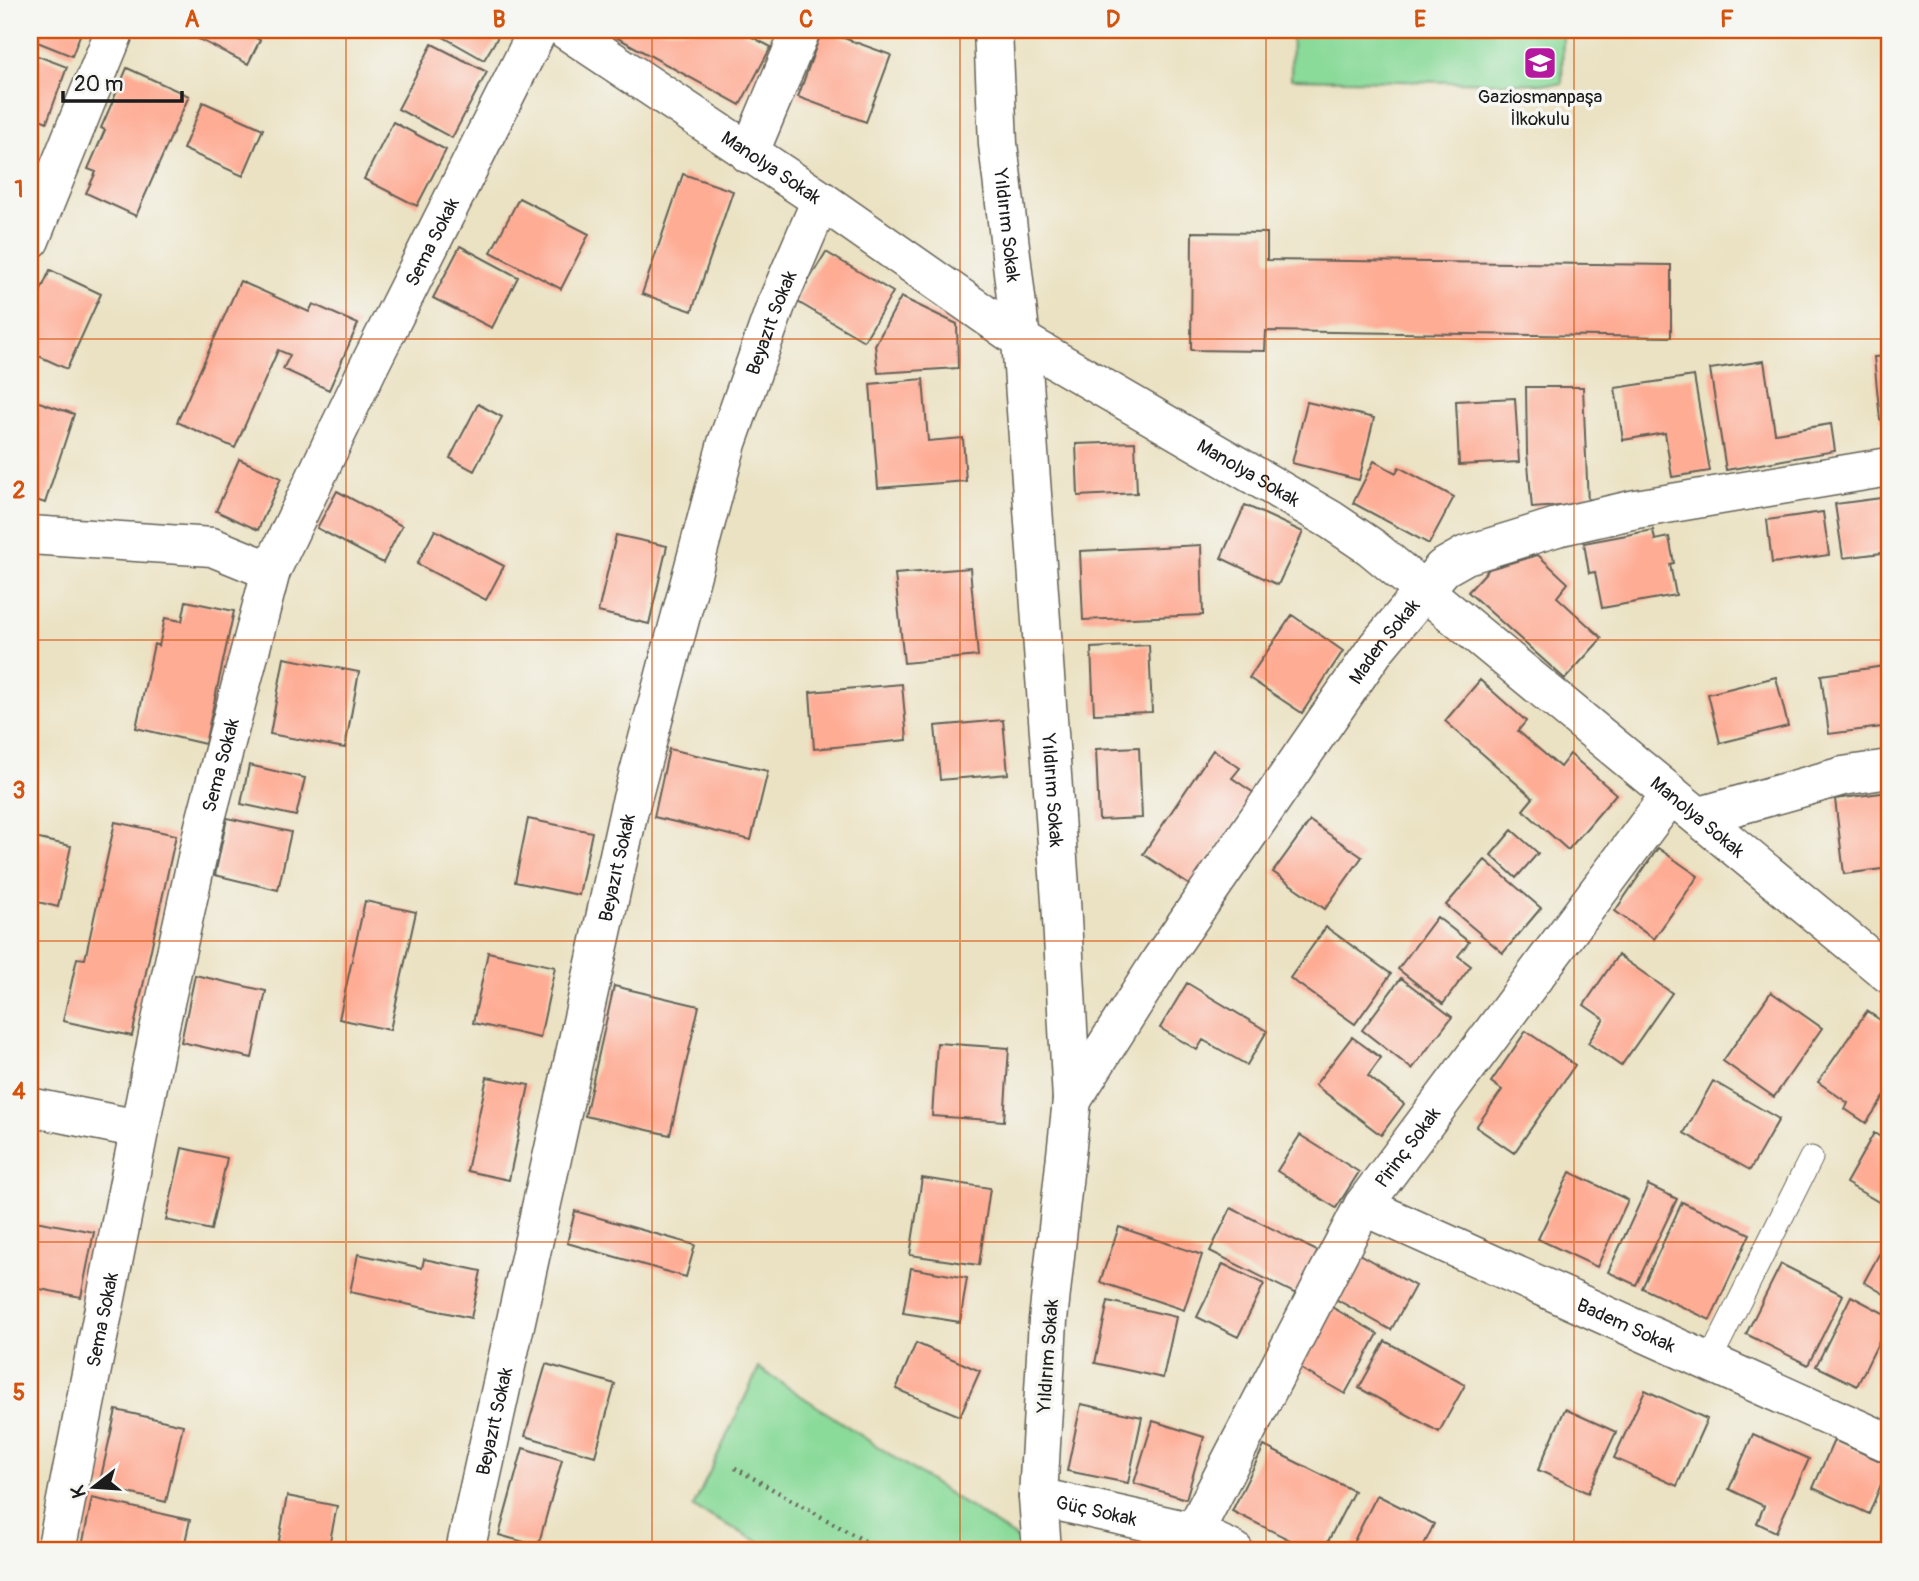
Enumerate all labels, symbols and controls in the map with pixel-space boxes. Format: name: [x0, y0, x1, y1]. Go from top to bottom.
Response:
text: A: [185, 5, 200, 34]
text: B: [492, 5, 506, 34]
text: C: [799, 5, 813, 34]
text: D: [1106, 5, 1120, 34]
text: E: [1414, 5, 1426, 34]
text: F: [1720, 5, 1734, 34]
school or university icon: Gaziosmanpaşa İlkokulu: [1521, 44, 1559, 82]
scale bar: [63, 60, 182, 104]
text: 20 m: [74, 71, 123, 98]
place label: Gaziosmanpaşa İlkokulu: [1478, 85, 1602, 131]
street label: Manolya Sokak: [716, 126, 825, 210]
street label: Yıldırım Sokak: [988, 166, 1025, 284]
text: 1: [15, 175, 24, 204]
street label: Sema Sokak: [400, 194, 465, 290]
street label: Beyazıt Sokak: [741, 267, 802, 378]
street label: Manolya Sokak: [1193, 434, 1304, 512]
text: 2: [13, 476, 26, 505]
street label: Maden Sokak: [1344, 594, 1425, 689]
street label: Sema Sokak: [197, 716, 245, 815]
street label: Yıldırım Sokak: [1036, 732, 1068, 848]
street label: Manolya Sokak: [1645, 771, 1749, 863]
text: 3: [13, 776, 25, 805]
street label: Beyazıt Sokak: [594, 811, 641, 924]
text: 4: [12, 1077, 26, 1106]
street label: Pirinç Sokak: [1370, 1102, 1446, 1193]
street label: Sema Sokak: [82, 1270, 124, 1369]
street label: Badem Sokak: [1573, 1293, 1679, 1358]
street label: Yıldırım Sokak: [1032, 1298, 1064, 1415]
street label: Beyazıt Sokak: [471, 1365, 518, 1478]
text: 5: [13, 1378, 25, 1407]
north arrow: [60, 1452, 130, 1522]
text: K: [65, 1482, 92, 1501]
street label: Güç Sokak: [1053, 1490, 1139, 1532]

